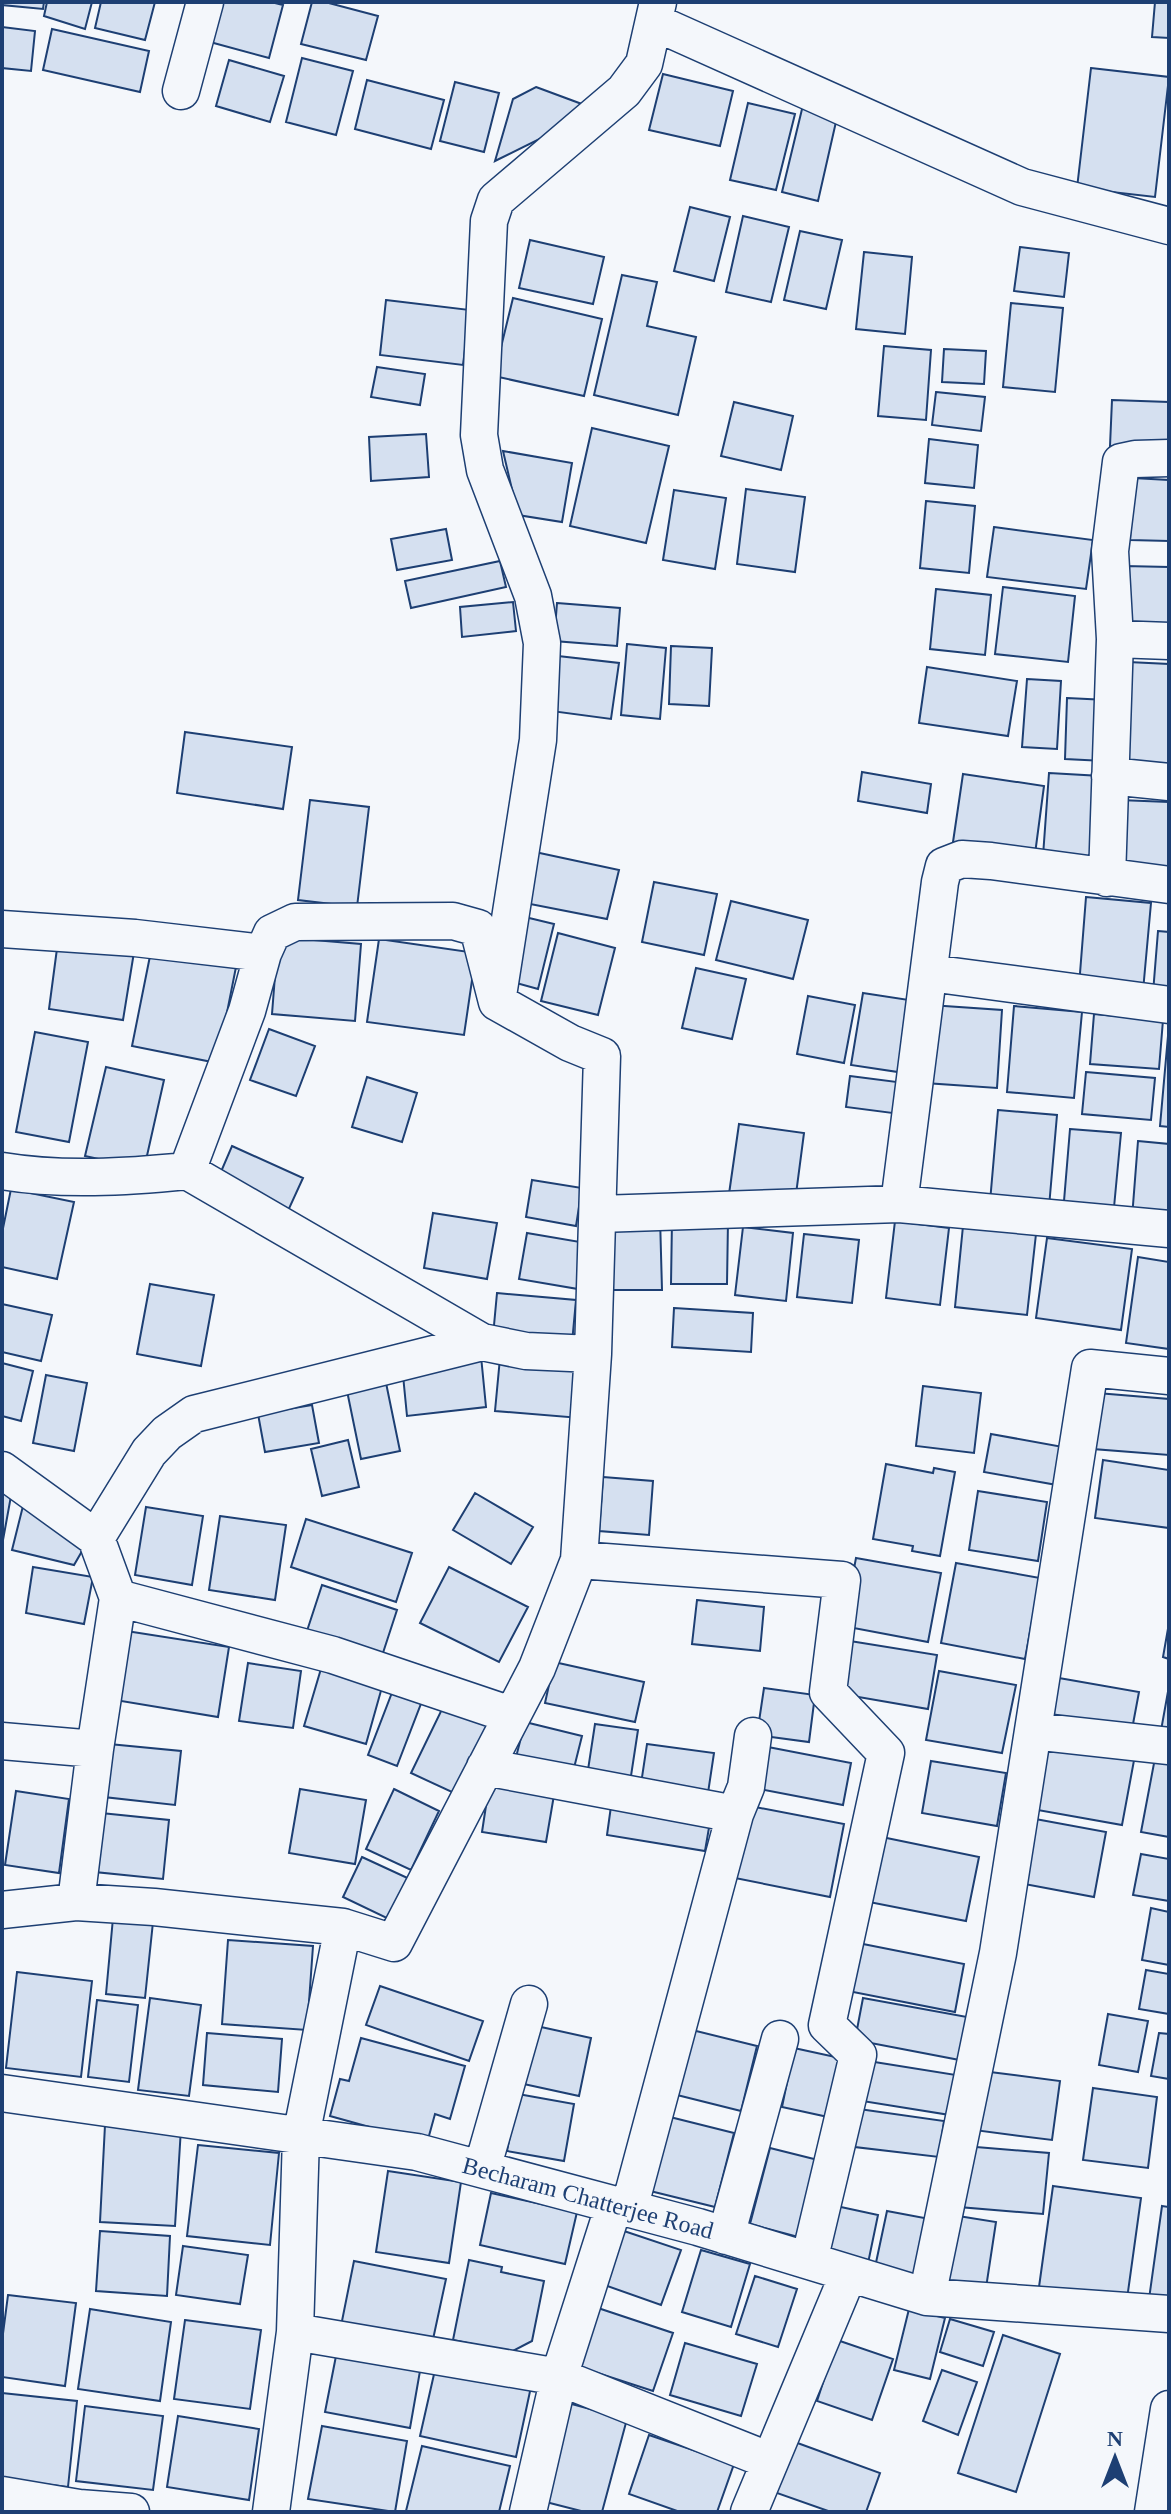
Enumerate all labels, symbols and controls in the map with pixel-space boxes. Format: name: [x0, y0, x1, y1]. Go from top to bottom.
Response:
street label: Becharam Chatterjee Road: [460, 2152, 716, 2244]
north arrow: [1075, 2418, 1155, 2498]
text: N: [1107, 2426, 1123, 2451]

